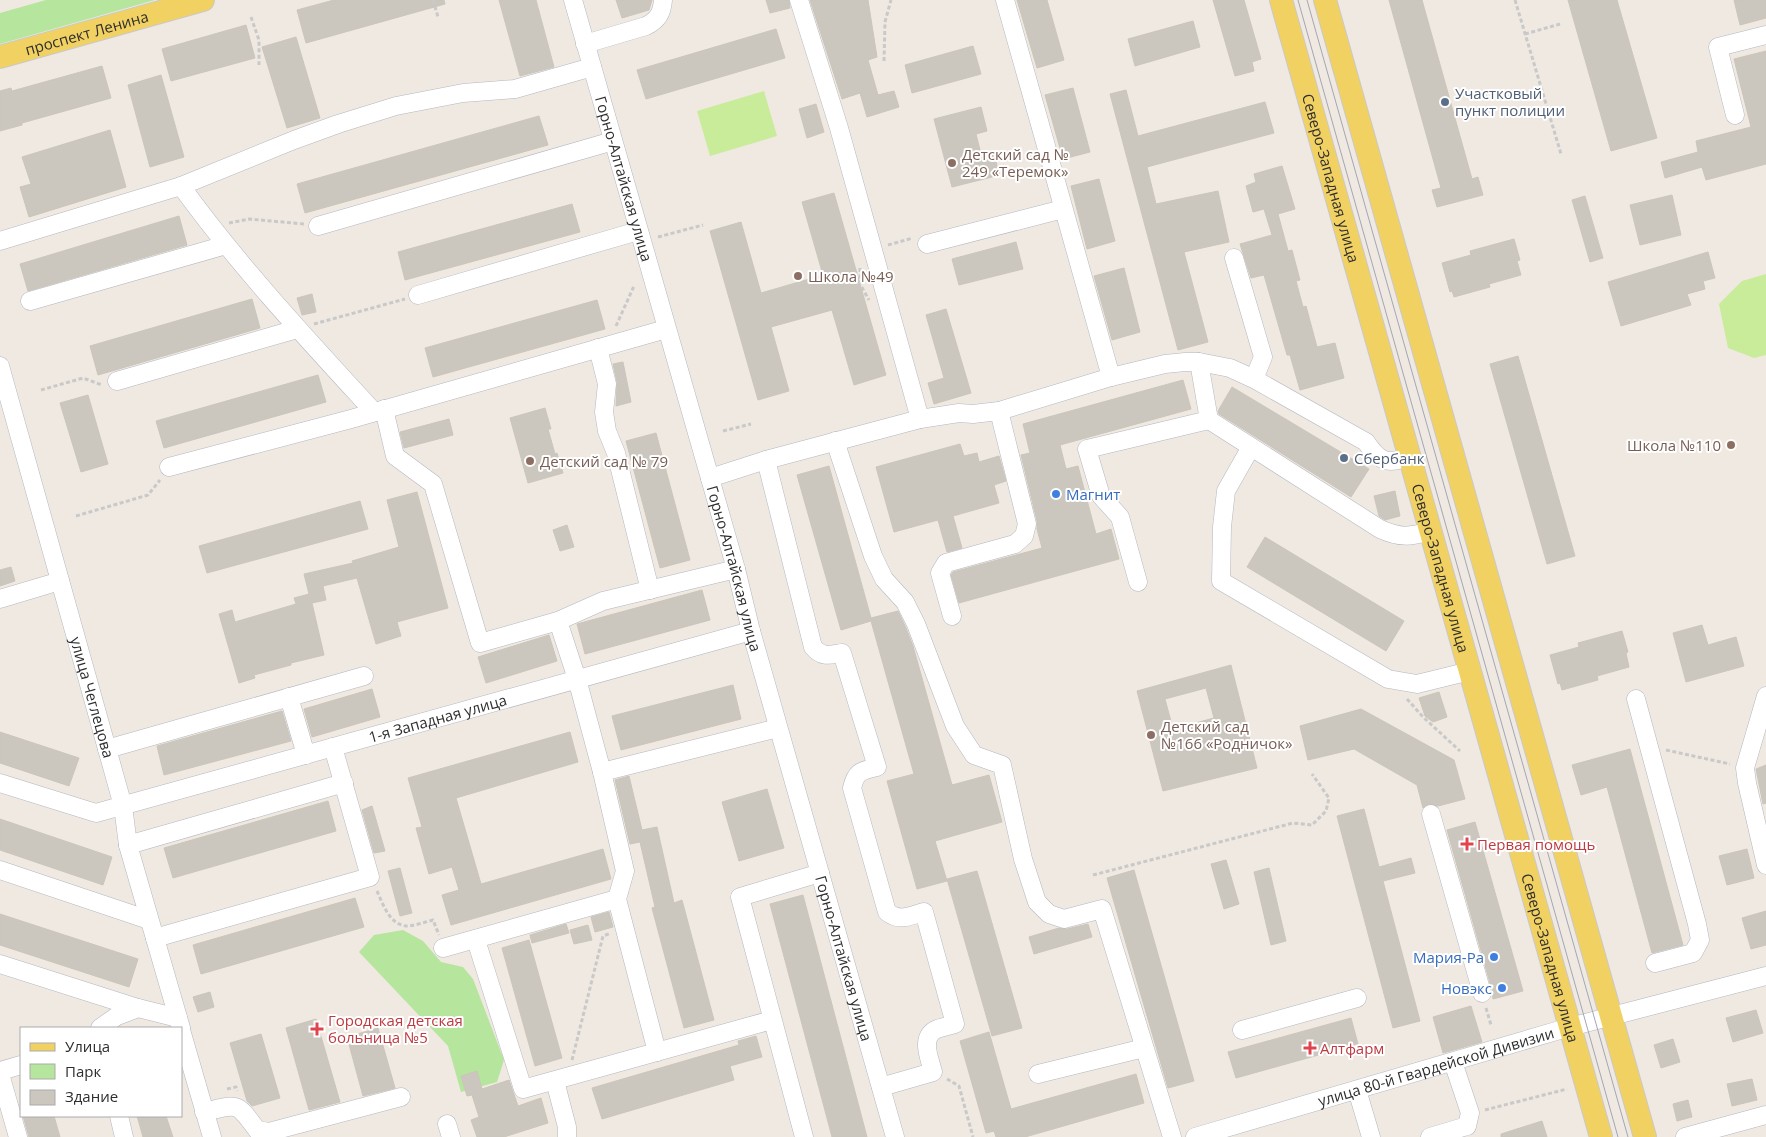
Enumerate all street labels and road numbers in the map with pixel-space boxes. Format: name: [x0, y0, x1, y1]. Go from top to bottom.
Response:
street label: проспект Ленина: [23, 6, 151, 59]
street label: Северо-Западная улица: [1298, 91, 1364, 265]
street label: Горно-Алтайская улица: [591, 94, 657, 264]
street label: Северо-Западная улица: [1408, 481, 1474, 655]
street label: Горно-Алтайская улица: [703, 483, 766, 654]
street label: улица Чеглецова: [66, 634, 119, 760]
street label: 1-я Западная улица: [366, 689, 509, 747]
street label: Северо-Западная улица: [1517, 871, 1584, 1045]
street label: Горно-Алтайская улица: [811, 873, 877, 1043]
street label: улица 80-й Гвардейской Дивизии: [1315, 1022, 1556, 1110]

